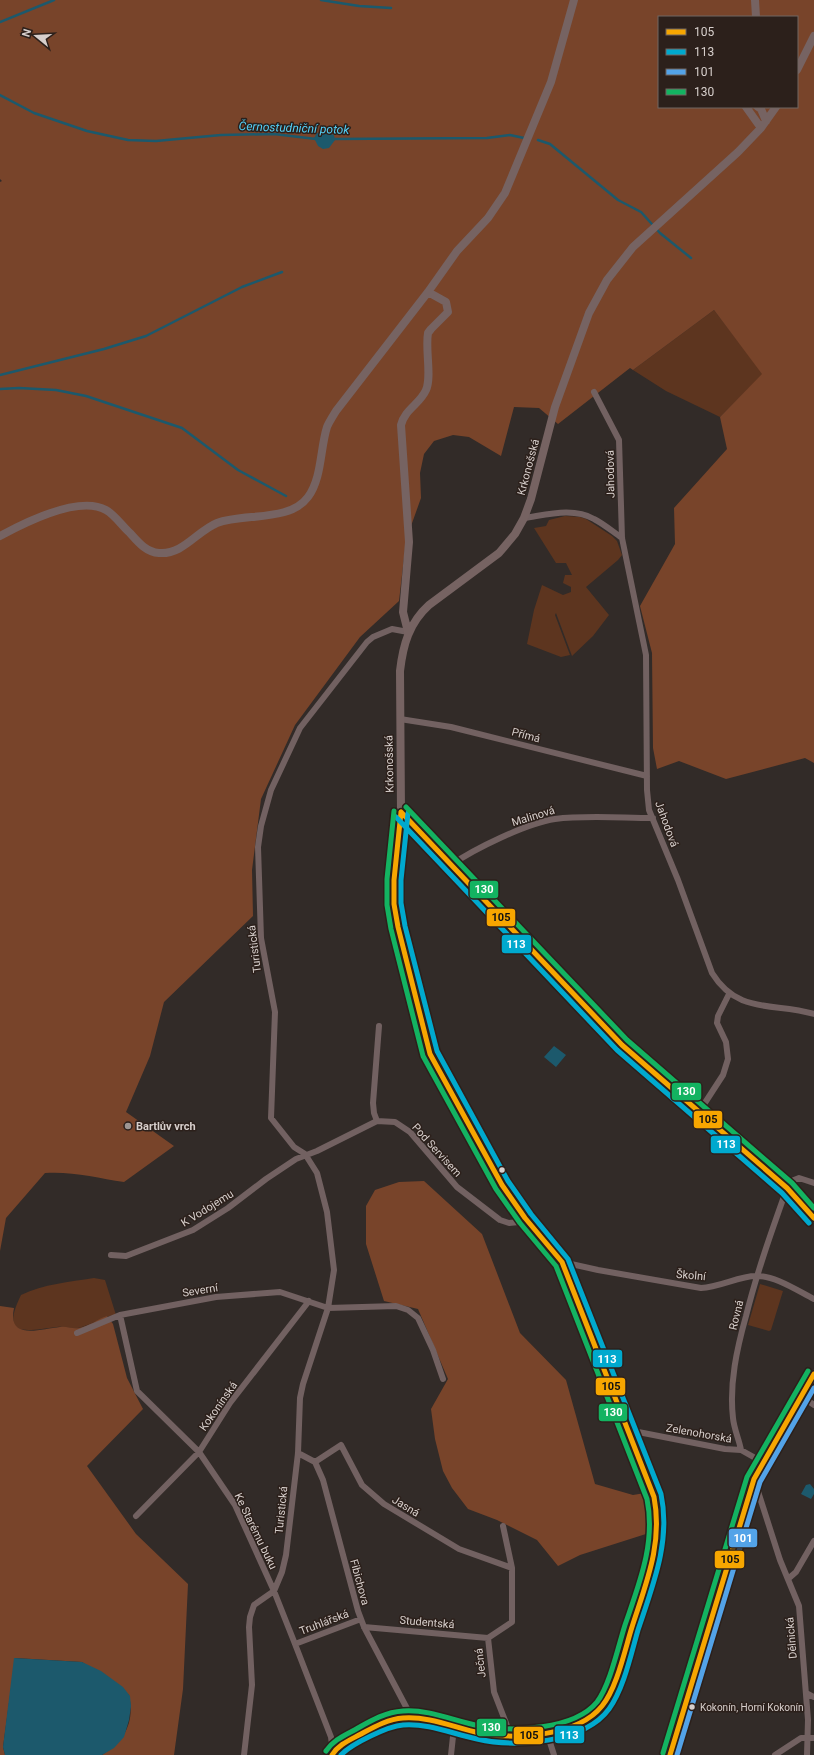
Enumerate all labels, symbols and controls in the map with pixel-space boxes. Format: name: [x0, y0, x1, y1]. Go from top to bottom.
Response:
north arrow: [16, 16, 56, 56]
legend: [658, 16, 798, 108]
text: 105: [694, 25, 714, 39]
text: N: [20, 27, 34, 39]
text: 113: [694, 45, 714, 59]
text: 101: [694, 65, 714, 79]
text: 130: [694, 85, 714, 99]
water label: Černostudniční potok: [239, 118, 351, 137]
street label: Krkonošská: [515, 438, 542, 497]
street label: Jahodová: [604, 450, 617, 498]
street label: Přímá: [510, 725, 542, 746]
street label: Krkonošská: [382, 735, 397, 793]
street label: Jahodová: [652, 799, 681, 849]
street label: Malinová: [510, 804, 556, 829]
line badge: 130: [469, 880, 499, 899]
text: 130: [475, 883, 493, 896]
line badge: 105: [486, 908, 516, 927]
text: 105: [492, 911, 510, 924]
street label: Turistická: [245, 924, 264, 973]
line badge: 113: [501, 934, 532, 954]
text: 113: [507, 938, 525, 951]
line badge: 130: [671, 1082, 702, 1101]
text: 130: [677, 1085, 695, 1098]
line badge: 105: [693, 1110, 723, 1129]
text: 105: [699, 1113, 717, 1126]
place label: Bartlův vrch: [136, 1120, 196, 1133]
marker: Bartlův vrch: [123, 1121, 133, 1131]
street label: Pod Servisem: [409, 1121, 464, 1180]
line badge: 113: [710, 1135, 741, 1154]
text: 113: [717, 1138, 735, 1151]
unlabelled marker: [497, 1165, 507, 1175]
street label: K Vodojemu: [179, 1187, 236, 1230]
street label: Školní: [676, 1268, 708, 1283]
street label: Severní: [181, 1281, 220, 1300]
street label: Rovná: [727, 1299, 746, 1331]
line badge: 113: [592, 1349, 623, 1368]
text: 113: [598, 1353, 616, 1366]
line badge: 105: [595, 1377, 626, 1396]
street label: Kokonínská: [197, 1379, 240, 1433]
text: 105: [602, 1380, 620, 1393]
line badge: 130: [598, 1403, 628, 1422]
text: 130: [604, 1406, 622, 1419]
street label: Zelenohorská: [665, 1421, 733, 1446]
street label: Turistická: [273, 1486, 290, 1534]
street label: Ke Starému buku: [231, 1491, 280, 1571]
street label: Jasná: [390, 1493, 422, 1520]
line badge: 101: [728, 1528, 758, 1548]
text: 101: [734, 1532, 752, 1545]
line badge: 105: [714, 1550, 745, 1569]
text: 105: [721, 1553, 739, 1566]
street label: Fibichova: [347, 1558, 372, 1606]
street label: Truhlářská: [298, 1607, 351, 1638]
street label: Studentská: [399, 1614, 455, 1631]
street label: Dělnická: [783, 1617, 800, 1659]
street label: Ječná: [472, 1647, 489, 1678]
marker: Kokonín, Horní Kokonín: [687, 1702, 697, 1712]
place label: Kokonín, Horní Kokonín: [700, 1702, 803, 1713]
line badge: 130: [476, 1718, 507, 1737]
text: 130: [482, 1721, 500, 1734]
line badge: 113: [554, 1725, 585, 1744]
line badge: 105: [513, 1726, 544, 1745]
text: 105: [520, 1729, 538, 1742]
text: 113: [560, 1729, 578, 1742]

